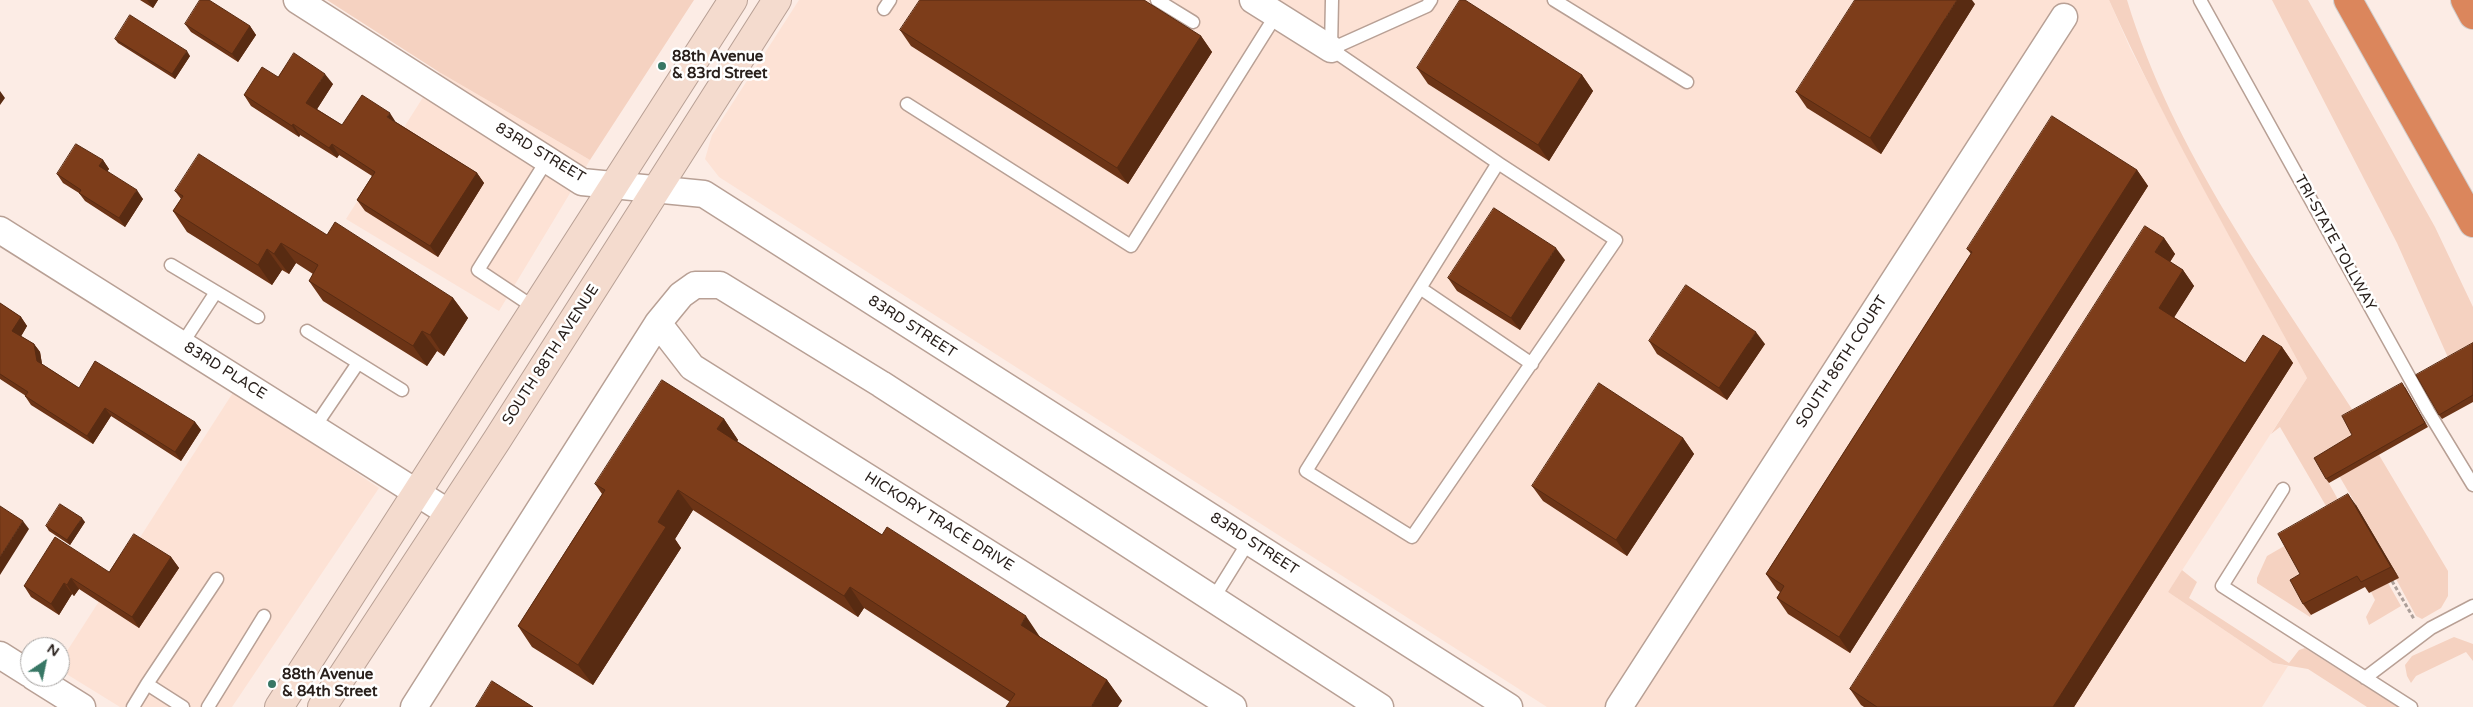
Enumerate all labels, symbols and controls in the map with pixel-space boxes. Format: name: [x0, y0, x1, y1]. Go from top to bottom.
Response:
place label: 88th Avenue & 83rd Street: [672, 48, 767, 83]
marker: 88th Avenue & 83rd Street: [656, 60, 668, 72]
street label: 83RD STREET: [492, 119, 588, 187]
street label: TRI-STATE TOLLWAY: [2290, 172, 2380, 314]
street label: SOUTH 88TH AVENUE: [499, 281, 603, 429]
street label: 83RD STREET: [865, 292, 959, 362]
street label: SOUTH 86TH COURT: [1793, 293, 1891, 431]
street label: 83RD PLACE: [180, 338, 270, 404]
street label: HICKORY TRACE DRIVE: [861, 469, 1017, 575]
street label: 83RD STREET: [1207, 509, 1301, 579]
north arrow: [20, 637, 70, 687]
text: N: [44, 640, 63, 660]
place label: 88th Avenue & 84th Street: [282, 666, 377, 701]
marker: 88th Avenue & 84th Street: [266, 678, 278, 690]

